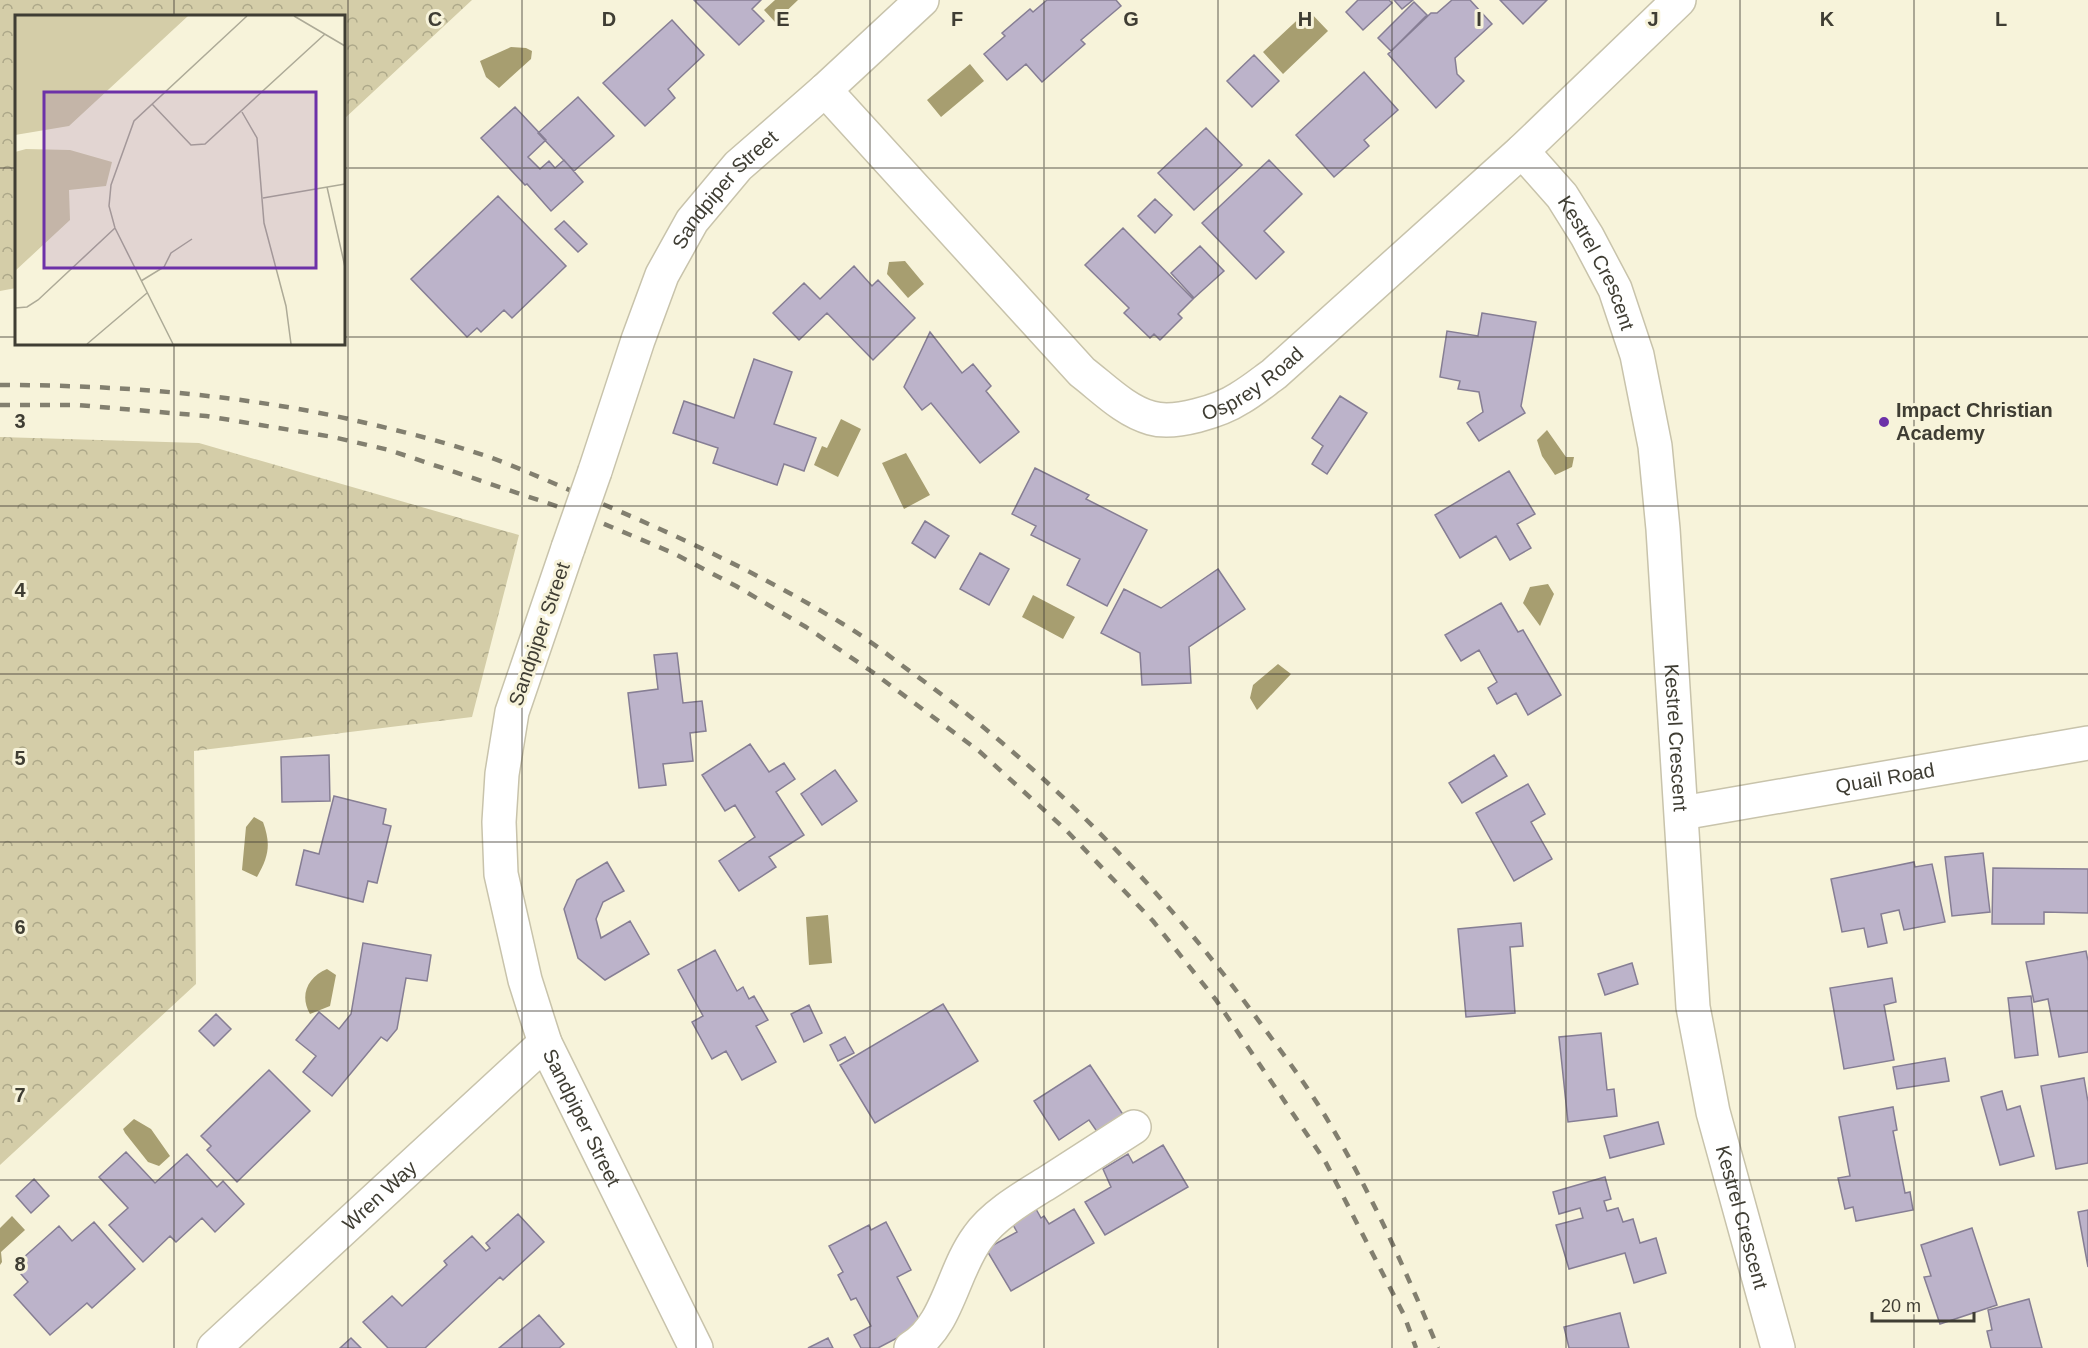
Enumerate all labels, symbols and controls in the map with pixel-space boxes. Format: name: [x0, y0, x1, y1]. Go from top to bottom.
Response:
text: C: [428, 8, 442, 30]
text: D: [602, 8, 616, 30]
text: E: [776, 8, 790, 30]
text: F: [951, 8, 963, 30]
text: G: [1123, 8, 1139, 30]
text: H: [1298, 8, 1312, 30]
text: I: [1476, 8, 1482, 30]
text: J: [1647, 8, 1659, 30]
text: K: [1820, 8, 1835, 30]
text: L: [1995, 8, 2007, 30]
inset map: [15, 15, 345, 345]
street label: Sandpiper Street: [668, 126, 782, 253]
street label: Kestrel Crescent: [1554, 192, 1639, 333]
street label: Osprey Road: [1199, 342, 1307, 425]
place label: Impact Christian Academy: [1896, 399, 2053, 444]
text: 3: [14, 410, 26, 432]
marker: Impact Christian Academy: [1877, 415, 1891, 429]
street label: Sandpiper Street: [504, 559, 574, 709]
text: 4: [14, 579, 26, 601]
street label: Kestrel Crescent: [1660, 663, 1692, 812]
text: 5: [14, 747, 26, 769]
street label: Quail Road: [1834, 759, 1936, 797]
text: 6: [14, 916, 26, 938]
street label: Sandpiper Street: [539, 1045, 625, 1190]
text: 7: [14, 1084, 26, 1106]
street label: Kestrel Crescent: [1712, 1143, 1772, 1292]
street label: Wren Way: [338, 1156, 421, 1235]
text: 8: [14, 1253, 26, 1275]
scale bar: [1872, 1285, 1974, 1323]
text: 20 m: [1881, 1296, 1921, 1316]

